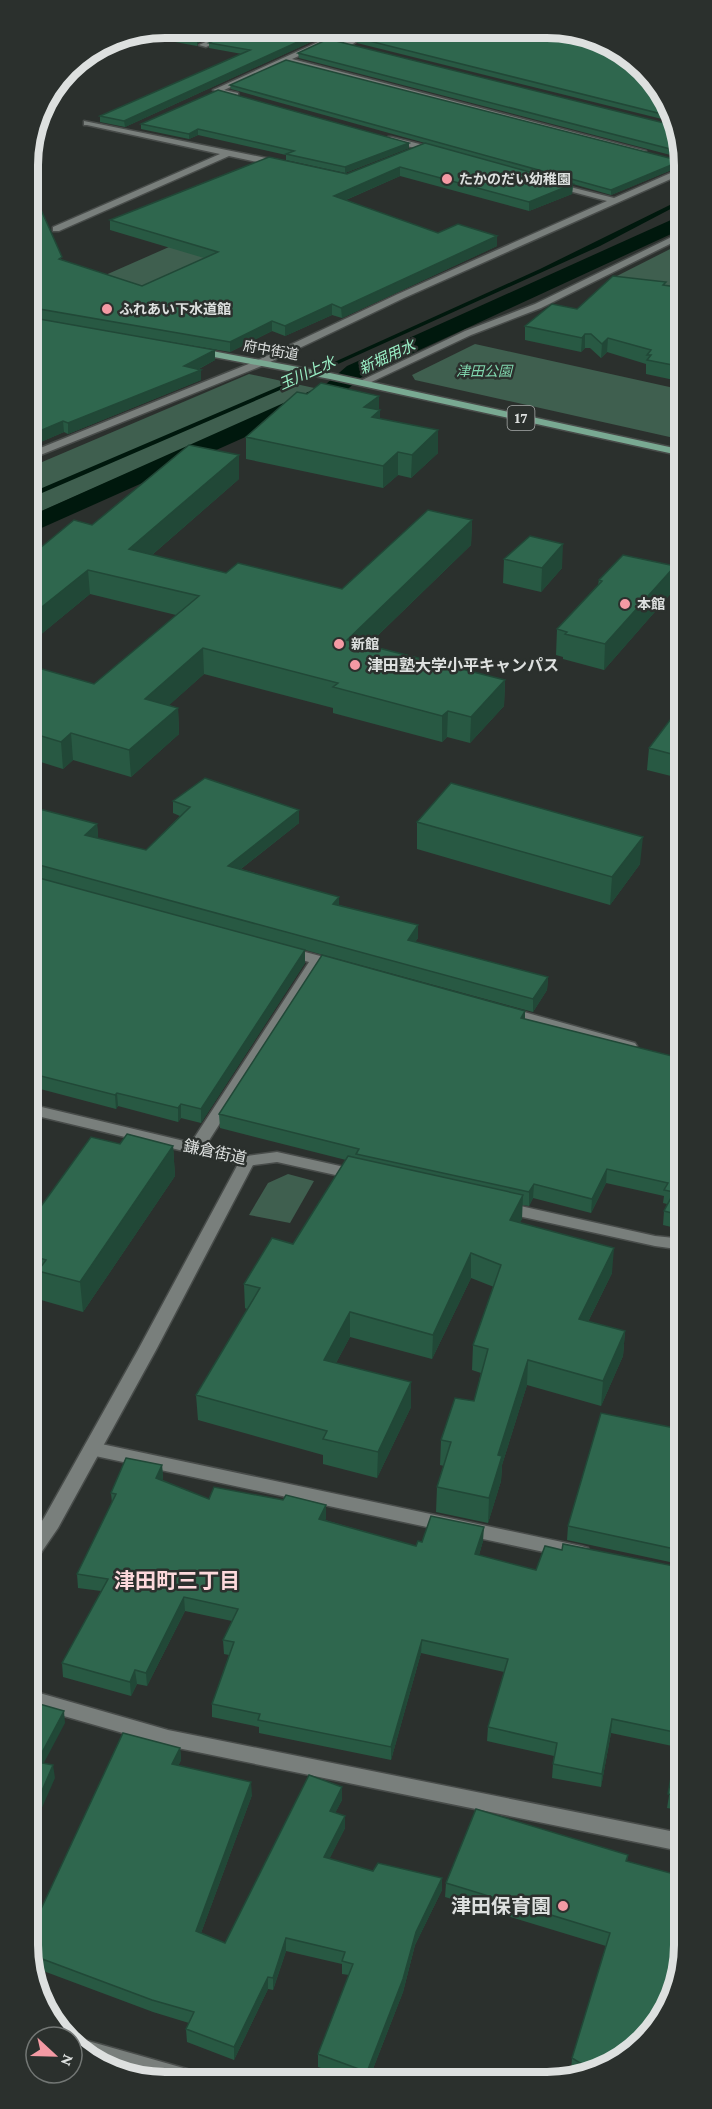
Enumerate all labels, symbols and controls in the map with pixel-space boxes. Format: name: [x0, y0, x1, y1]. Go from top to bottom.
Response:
place label: たかのだい幼稚園: [459, 171, 571, 187]
marker: たかのだい幼稚園: [440, 172, 454, 186]
place label: ふれあい下水道館: [119, 301, 231, 317]
marker: ふれあい下水道館: [100, 302, 114, 316]
water label: 新堀用水: [356, 336, 419, 377]
street label: 府中街道: [242, 337, 300, 363]
water label: 玉川上水: [276, 353, 339, 393]
park label: 津田公園: [456, 363, 514, 379]
road number: 17: [508, 406, 534, 430]
place label: 本館: [637, 596, 665, 612]
marker: 本館: [618, 597, 632, 611]
place label: 新館: [351, 636, 379, 652]
marker: 新館: [332, 637, 346, 651]
place label: 津田塾大学小平キャンパス: [367, 657, 559, 674]
marker: 津田塾大学小平キャンパス: [348, 658, 362, 672]
street label: 鎌倉街道: [182, 1137, 248, 1167]
district label: 津田町三丁目: [114, 1569, 240, 1593]
place label: 津田保育園: [451, 1895, 551, 1917]
marker: 津田保育園: [556, 1899, 570, 1913]
north arrow: [24, 2025, 84, 2085]
text: N: [57, 2052, 77, 2069]

